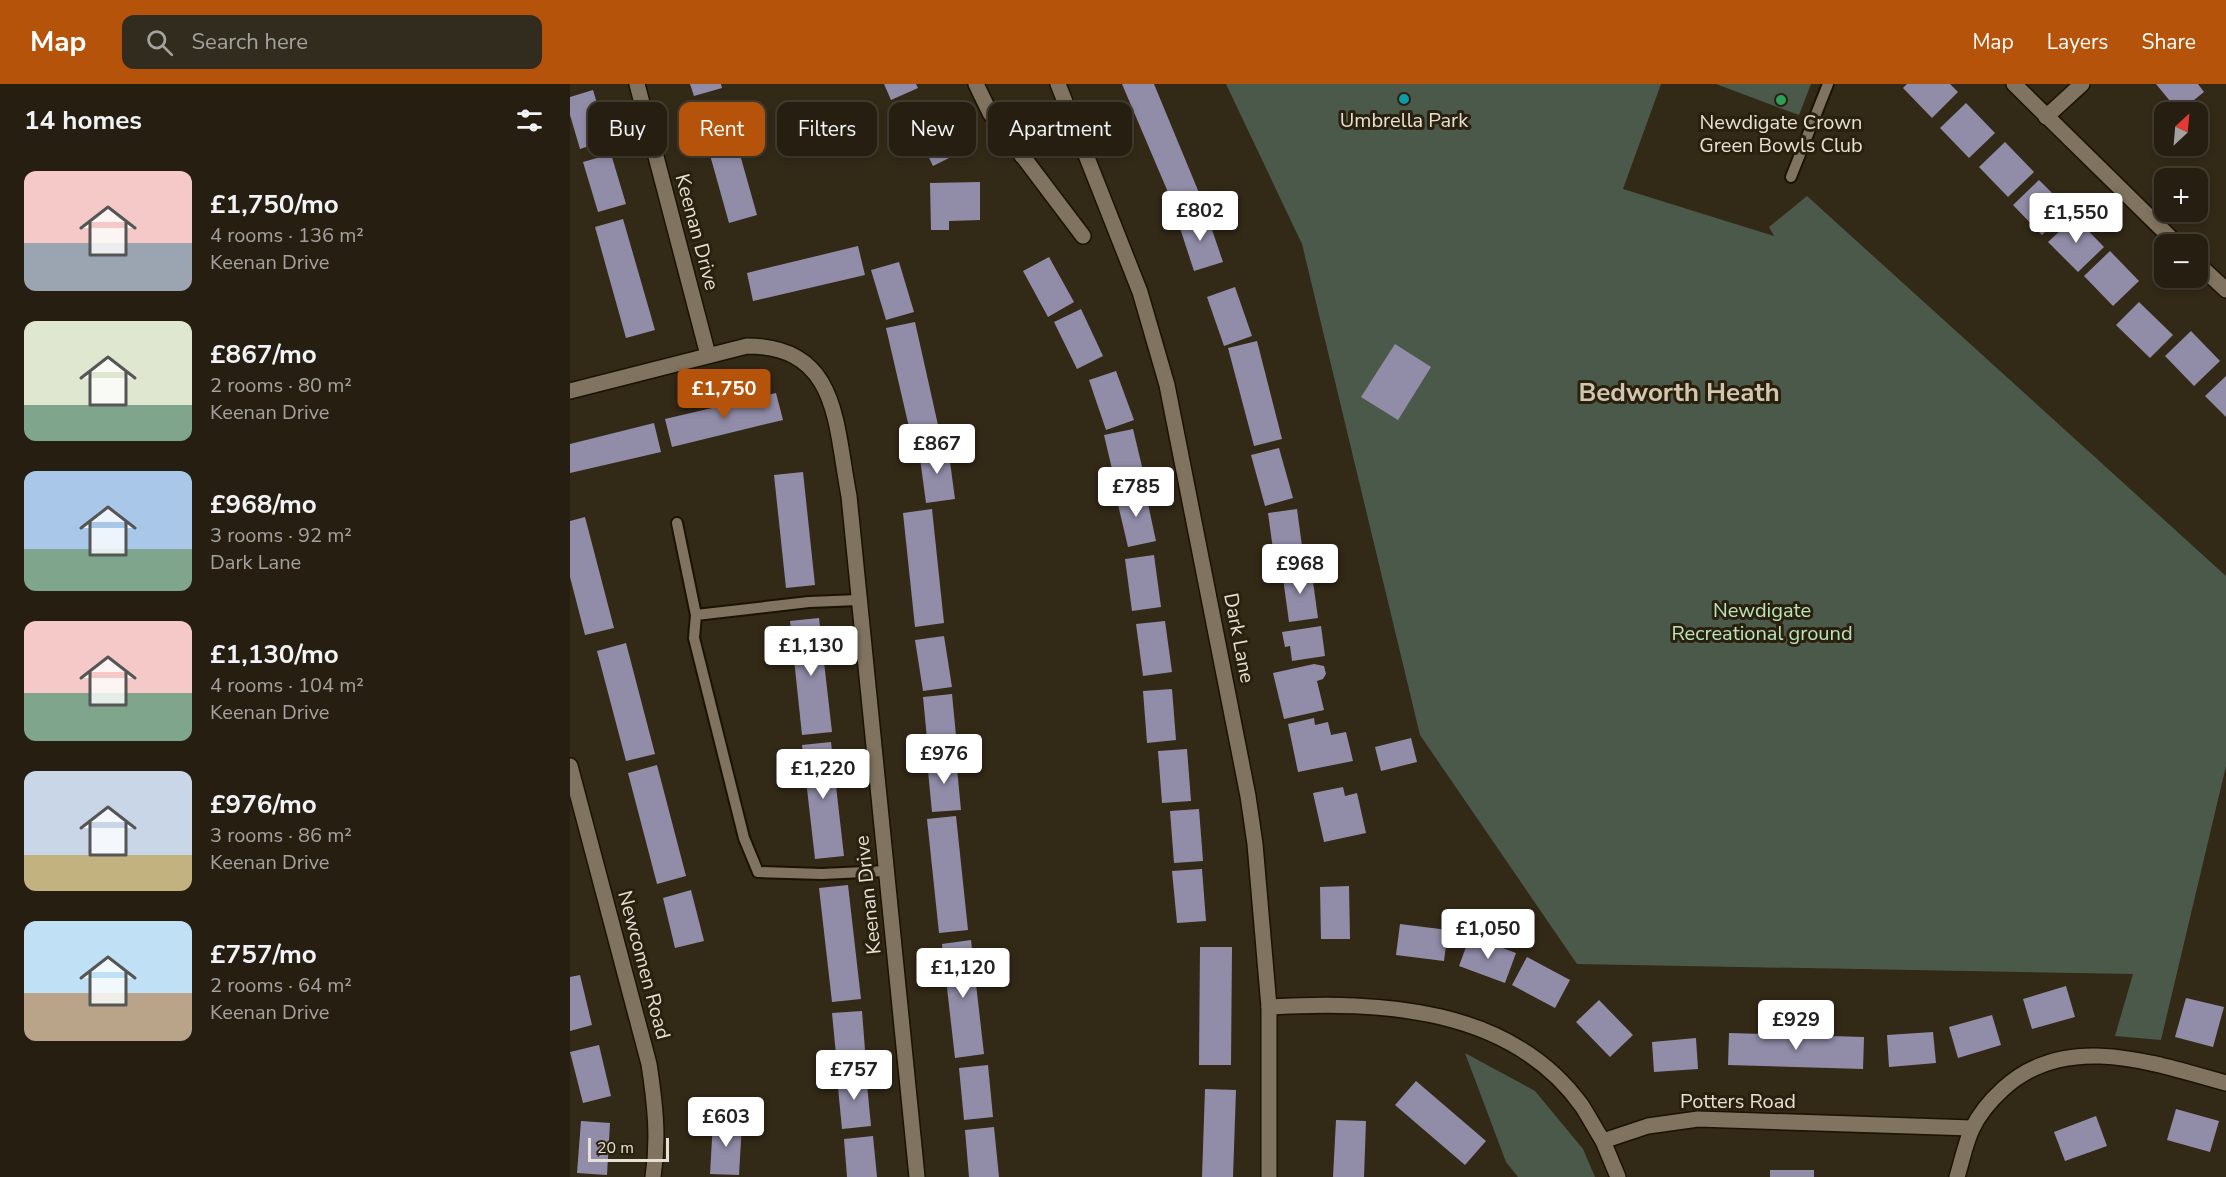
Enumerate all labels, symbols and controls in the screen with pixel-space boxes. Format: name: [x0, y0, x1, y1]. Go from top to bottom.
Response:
search box: [122, 15, 542, 69]
text: Map: [30, 23, 86, 61]
icon: search: [143, 26, 176, 59]
text: Search here: [191, 27, 308, 57]
text: Map: [1972, 28, 2014, 56]
text: Layers: [2047, 28, 2108, 56]
text: Share: [2141, 28, 2196, 56]
marker: Umbrella Park: [1397, 92, 1411, 106]
marker: Newdigate Crown Green Bowls Club: [1774, 93, 1788, 107]
chip: Buy: [588, 102, 667, 156]
chip: Rent: [679, 102, 765, 156]
chip: Filters: [777, 102, 877, 156]
chip: New: [889, 102, 976, 156]
chip: Apartment: [988, 102, 1132, 156]
north arrow: [2154, 102, 2208, 156]
map controls: [2154, 102, 2208, 288]
text: 14 homes: [24, 103, 142, 138]
icon: filters: [513, 104, 546, 137]
place label: Umbrella Park: [1340, 107, 1469, 134]
place label: Newdigate Crown Green Bowls Club: [1699, 109, 1863, 159]
button: +: [2154, 168, 2208, 222]
street label: Keenan Drive: [669, 171, 725, 293]
text: £1,750/mo: [210, 187, 339, 222]
pin: £802: [1164, 191, 1236, 242]
pin: £1,550: [2027, 193, 2125, 244]
icon: home: [72, 195, 144, 267]
text: £802: [1176, 197, 1224, 224]
text: £1,550: [2044, 199, 2108, 226]
text: 4 rooms · 136 m²: [210, 222, 364, 249]
button: −: [2154, 234, 2208, 288]
text: Keenan Drive: [210, 249, 329, 276]
text: £867/mo: [210, 337, 317, 372]
icon: home: [72, 345, 144, 417]
pin: £1,750: [675, 369, 773, 420]
text: 2 rooms · 80 m²: [210, 372, 352, 399]
text: £1,750: [692, 375, 756, 402]
district label: Bedworth Heath: [1578, 375, 1780, 410]
text: Keenan Drive: [210, 399, 329, 426]
pin: £867: [901, 424, 973, 475]
text: £867: [913, 430, 961, 457]
pin: £785: [1100, 467, 1172, 518]
text: £785: [1112, 473, 1160, 500]
text: £968/mo: [210, 487, 317, 522]
icon: home: [72, 495, 144, 567]
text: 3 rooms · 92 m²: [210, 522, 352, 549]
pin: £968: [1264, 544, 1336, 595]
text: Dark Lane: [210, 549, 301, 576]
text: £968: [1276, 550, 1324, 577]
street label: Dark Lane: [1217, 591, 1261, 685]
park label: Newdigate Recreational ground: [1671, 597, 1853, 647]
pin: £1,130: [762, 626, 860, 677]
text: £1,130: [779, 632, 843, 659]
text: £1,130/mo: [210, 637, 339, 672]
icon: home: [72, 645, 144, 717]
text: 4 rooms · 104 m²: [210, 672, 364, 699]
text: Keenan Drive: [210, 699, 329, 726]
pin: £976: [908, 734, 980, 785]
text: £976: [920, 740, 968, 767]
pin: £1,220: [774, 749, 872, 800]
text: £1,220: [791, 755, 855, 782]
text: £976/mo: [210, 787, 317, 822]
icon: home: [72, 795, 144, 867]
text: 3 rooms · 86 m²: [210, 822, 352, 849]
street label: Keenan Drive: [848, 834, 888, 956]
text: Keenan Drive: [210, 849, 329, 876]
street label: Newcomen Road: [611, 888, 677, 1042]
pin: £1,050: [1439, 909, 1537, 960]
text: £1,050: [1456, 915, 1520, 942]
text: £757/mo: [210, 937, 317, 972]
icon: home: [72, 945, 144, 1017]
pin: £1,120: [914, 948, 1012, 999]
text: £1,120: [931, 954, 995, 981]
text: 2 rooms · 64 m²: [210, 972, 352, 999]
text: Keenan Drive: [210, 999, 329, 1026]
pin: £929: [1760, 1000, 1832, 1051]
text: £929: [1772, 1006, 1820, 1033]
pin: £757: [818, 1050, 890, 1101]
text: £757: [830, 1056, 878, 1083]
street label: Potters Road: [1680, 1088, 1796, 1115]
pin: £603: [690, 1097, 762, 1148]
text: £603: [702, 1103, 750, 1130]
scale bar: [588, 1135, 669, 1162]
text: 20 m: [597, 1137, 634, 1159]

